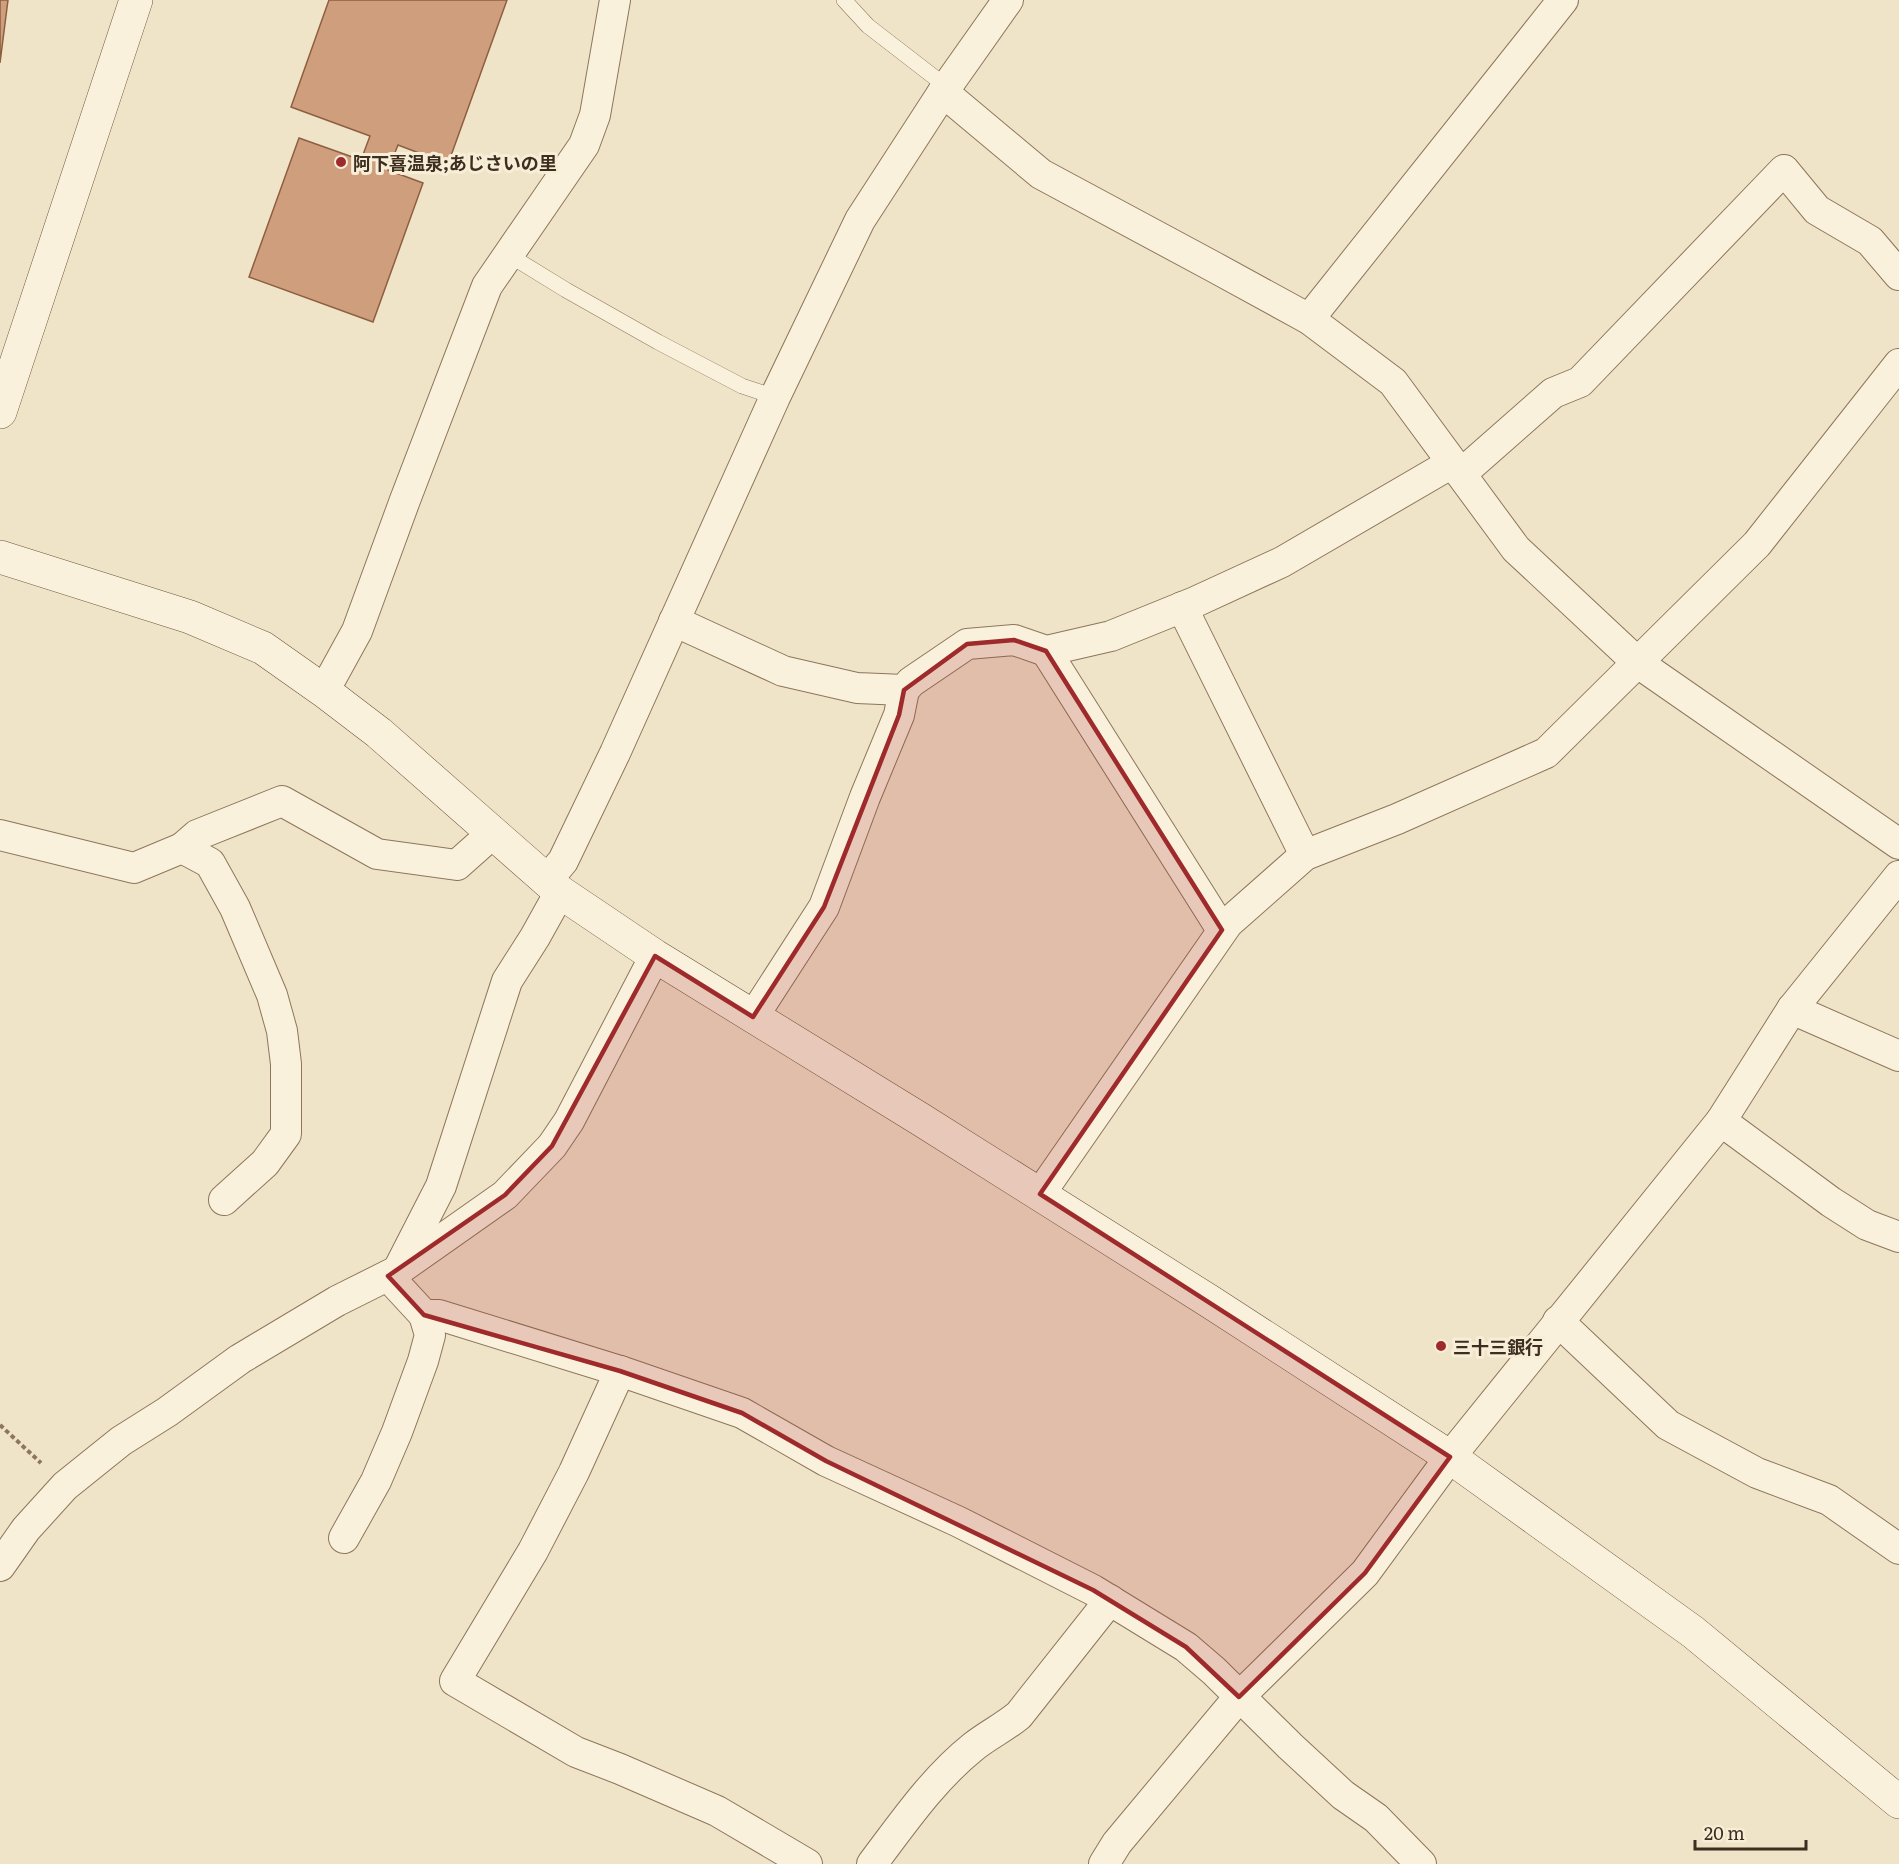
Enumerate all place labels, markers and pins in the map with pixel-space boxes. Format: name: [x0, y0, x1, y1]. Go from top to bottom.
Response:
place label: 阿下喜温泉;あじさいの里: [353, 149, 557, 176]
marker: 阿下喜温泉;あじさいの里: [334, 155, 348, 169]
place label: 三十三銀行: [1453, 1333, 1543, 1360]
marker: 三十三銀行: [1434, 1339, 1448, 1353]

